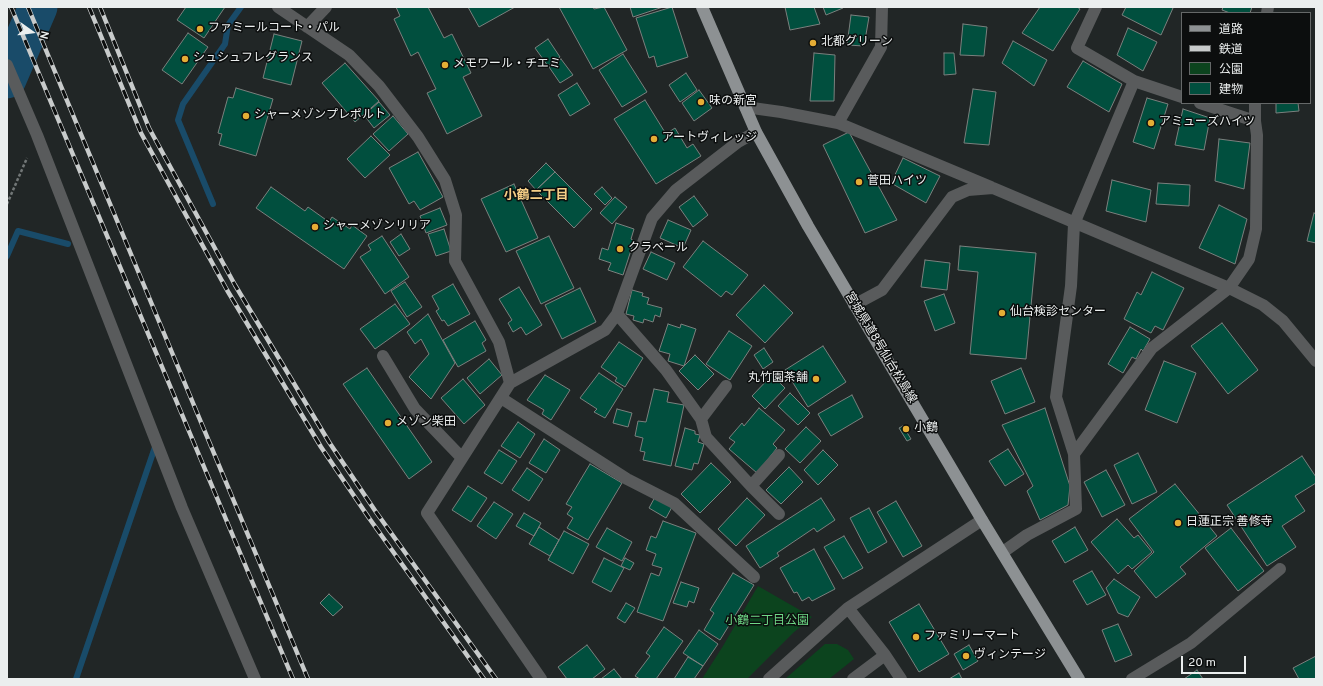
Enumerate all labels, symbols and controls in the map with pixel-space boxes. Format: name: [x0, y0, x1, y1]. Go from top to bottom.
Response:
north arrow: [12, 12, 52, 52]
legend: [1181, 12, 1311, 104]
place label: ファミールコート・パル: [208, 22, 340, 36]
text: 道路: [1219, 22, 1243, 38]
marker: ファミールコート・パル: [195, 24, 205, 34]
text: N: [36, 29, 51, 40]
place label: 北都グリーン: [821, 36, 893, 50]
marker: 北都グリーン: [808, 38, 818, 48]
text: 鉄道: [1219, 42, 1243, 58]
place label: シュシュフレグランス: [193, 52, 313, 66]
marker: シュシュフレグランス: [180, 54, 190, 64]
place label: メモワール・チエミ: [453, 58, 561, 72]
marker: メモワール・チエミ: [440, 60, 450, 70]
text: 公園: [1219, 62, 1243, 78]
text: 建物: [1219, 82, 1243, 98]
place label: 味の新宮: [709, 95, 757, 109]
marker: 味の新宮: [696, 97, 706, 107]
place label: シャーメゾンプレポルト: [254, 109, 386, 123]
marker: シャーメゾンプレポルト: [241, 111, 251, 121]
place label: アミューズハイツ: [1159, 116, 1255, 130]
marker: アミューズハイツ: [1146, 118, 1156, 128]
place label: アートヴィレッジ: [662, 132, 757, 146]
marker: アートヴィレッジ: [649, 134, 659, 144]
place label: 菅田ハイツ: [867, 175, 927, 189]
marker: 菅田ハイツ: [854, 177, 864, 187]
district label: 小鶴二丁目: [504, 188, 568, 204]
place label: シャーメゾンリリア: [323, 220, 431, 234]
marker: シャーメゾンリリア: [310, 222, 320, 232]
place label: クラベール: [628, 242, 688, 256]
marker: クラベール: [615, 244, 625, 254]
street label: 宮城県道8号仙台松島線: [841, 290, 919, 406]
place label: 仙台検診センター: [1010, 306, 1106, 320]
marker: 仙台検診センター: [997, 308, 1007, 318]
place label: 丸竹園茶舗: [748, 372, 808, 386]
marker: 丸竹園茶舗: [811, 374, 821, 384]
place label: メゾン柴田: [396, 416, 456, 430]
marker: メゾン柴田: [383, 418, 393, 428]
place label: 小鶴: [914, 422, 938, 436]
marker: 小鶴: [901, 424, 911, 434]
place label: 日蓮正宗 善修寺: [1186, 516, 1273, 530]
marker: 日蓮正宗 善修寺: [1173, 518, 1183, 528]
park label: 小鶴二丁目公園: [725, 615, 809, 629]
place label: ファミリーマート: [924, 630, 1020, 644]
marker: ファミリーマート: [911, 632, 921, 642]
scale bar: [1183, 648, 1248, 674]
place label: ヴィンテージ: [974, 649, 1046, 663]
marker: ヴィンテージ: [961, 651, 971, 661]
text: 20 m: [1188, 655, 1216, 671]

